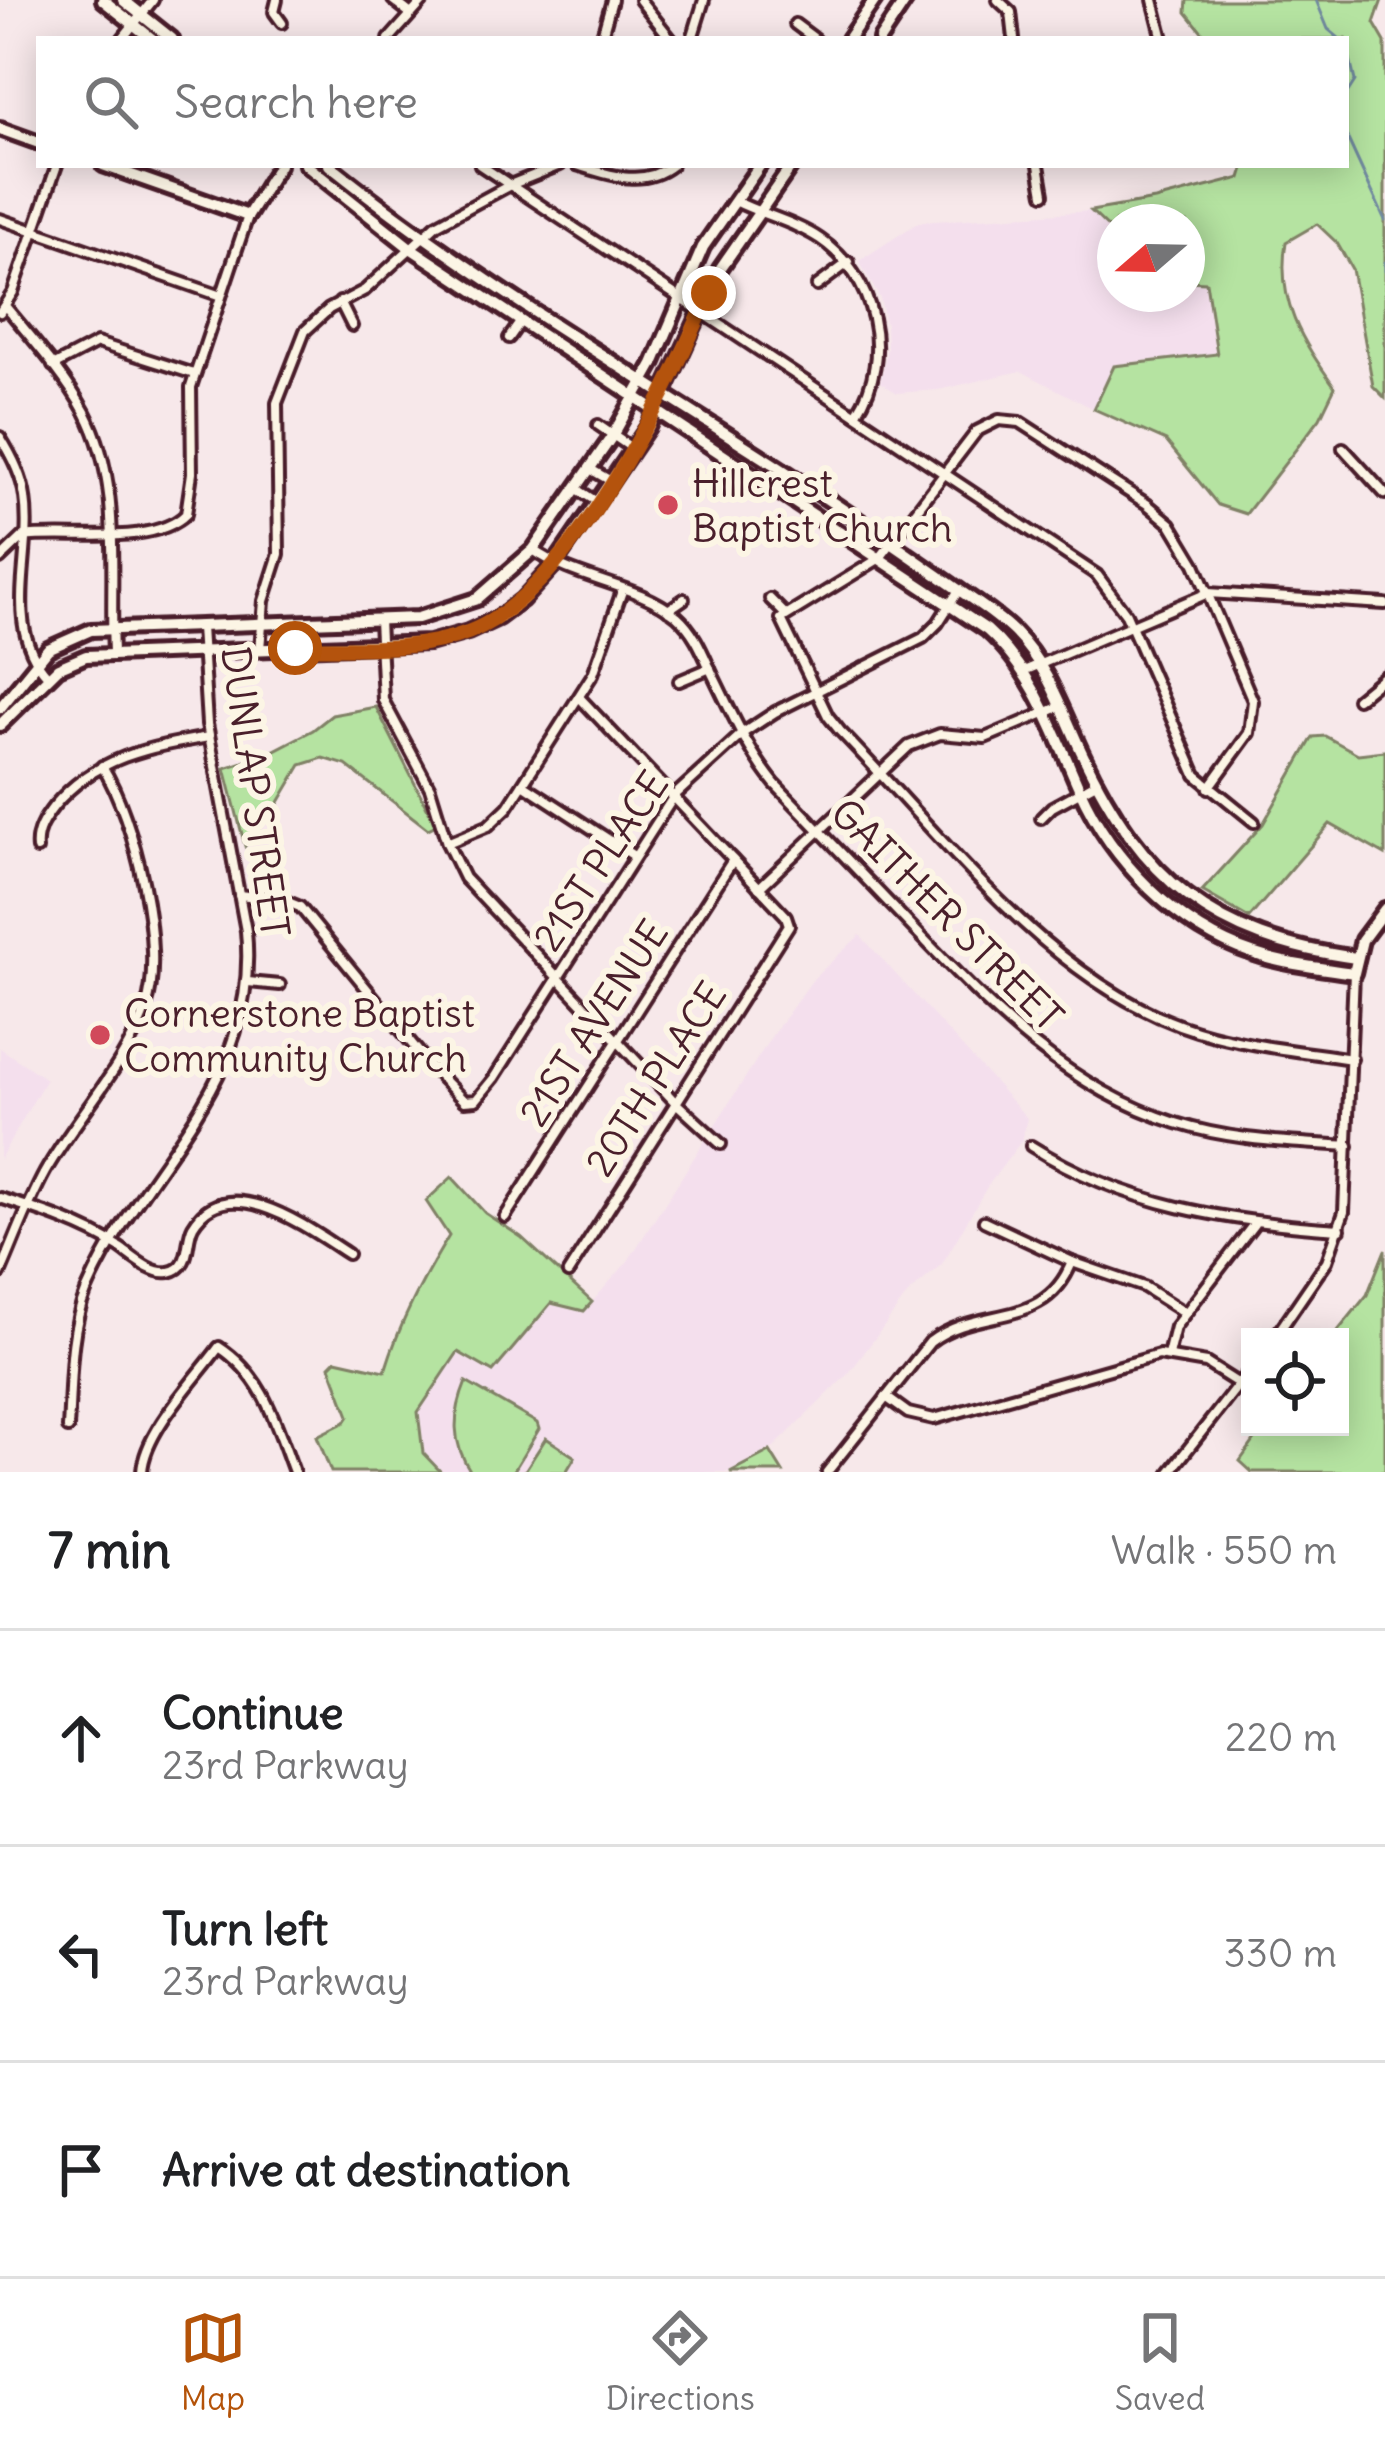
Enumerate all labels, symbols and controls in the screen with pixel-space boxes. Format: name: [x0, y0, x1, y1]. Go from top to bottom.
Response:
search box: [36, 36, 1349, 168]
icon: search: [78, 69, 144, 135]
text: Search here: [174, 74, 418, 130]
north arrow: [1097, 204, 1205, 312]
route end: [682, 266, 736, 320]
place label: Hillcrest Baptist Church: [692, 459, 952, 553]
marker: Hillcrest Baptist Church: [655, 492, 681, 518]
route start: [268, 621, 322, 675]
street label: DUNLAP STREET: [210, 643, 300, 941]
street label: 21ST PLACE: [523, 762, 679, 960]
street label: GAITHER STREET: [821, 789, 1073, 1041]
street label: 21ST AVENUE: [509, 911, 679, 1135]
street label: 20TH PLACE: [575, 973, 737, 1185]
place label: Cornerstone Baptist Community Church: [124, 989, 475, 1083]
marker: Cornerstone Baptist Community Church: [87, 1022, 113, 1048]
map controls: [1241, 1328, 1349, 1436]
button: locate: [1241, 1328, 1349, 1436]
text: 7 min: [48, 1518, 171, 1582]
text: Walk · 550 m: [1111, 1526, 1337, 1575]
text: Continue: [162, 1685, 344, 1741]
icon: ahead: [48, 1705, 114, 1771]
text: 220 m: [1225, 1713, 1337, 1762]
text: 23rd Parkway: [162, 1741, 409, 1790]
text: Turn left: [162, 1901, 328, 1957]
icon: left: [48, 1921, 114, 1987]
text: 330 m: [1224, 1929, 1337, 1978]
text: 23rd Parkway: [162, 1957, 409, 2006]
icon: arrive: [48, 2137, 114, 2203]
text: Arrive at destination: [162, 2142, 571, 2198]
tab: Map: [180, 2305, 246, 2419]
tab: Directions: [606, 2305, 755, 2419]
tab: Saved: [1115, 2305, 1205, 2419]

